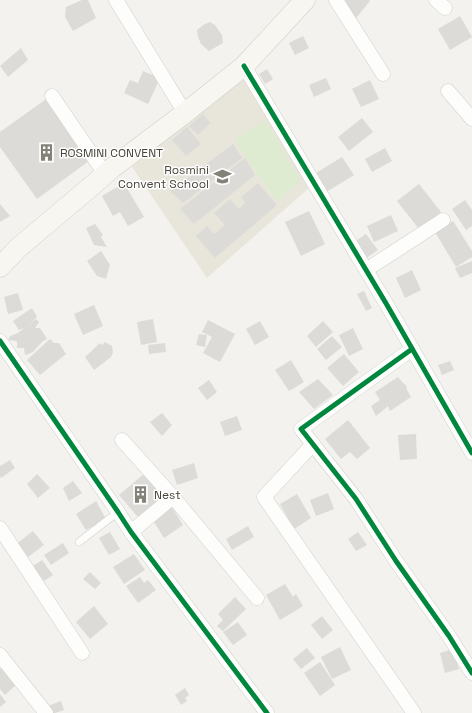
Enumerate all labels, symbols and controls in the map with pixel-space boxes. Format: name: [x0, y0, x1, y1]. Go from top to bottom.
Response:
building icon: ROSMINI CONVENT: [37, 143, 57, 163]
place label: ROSMINI CONVENT: [60, 145, 163, 161]
place label: Rosmini Convent School: [118, 162, 209, 192]
school or university icon: Rosmini Convent School: [212, 167, 232, 187]
building icon: Nest: [131, 485, 151, 505]
place label: Nest: [154, 487, 181, 503]

